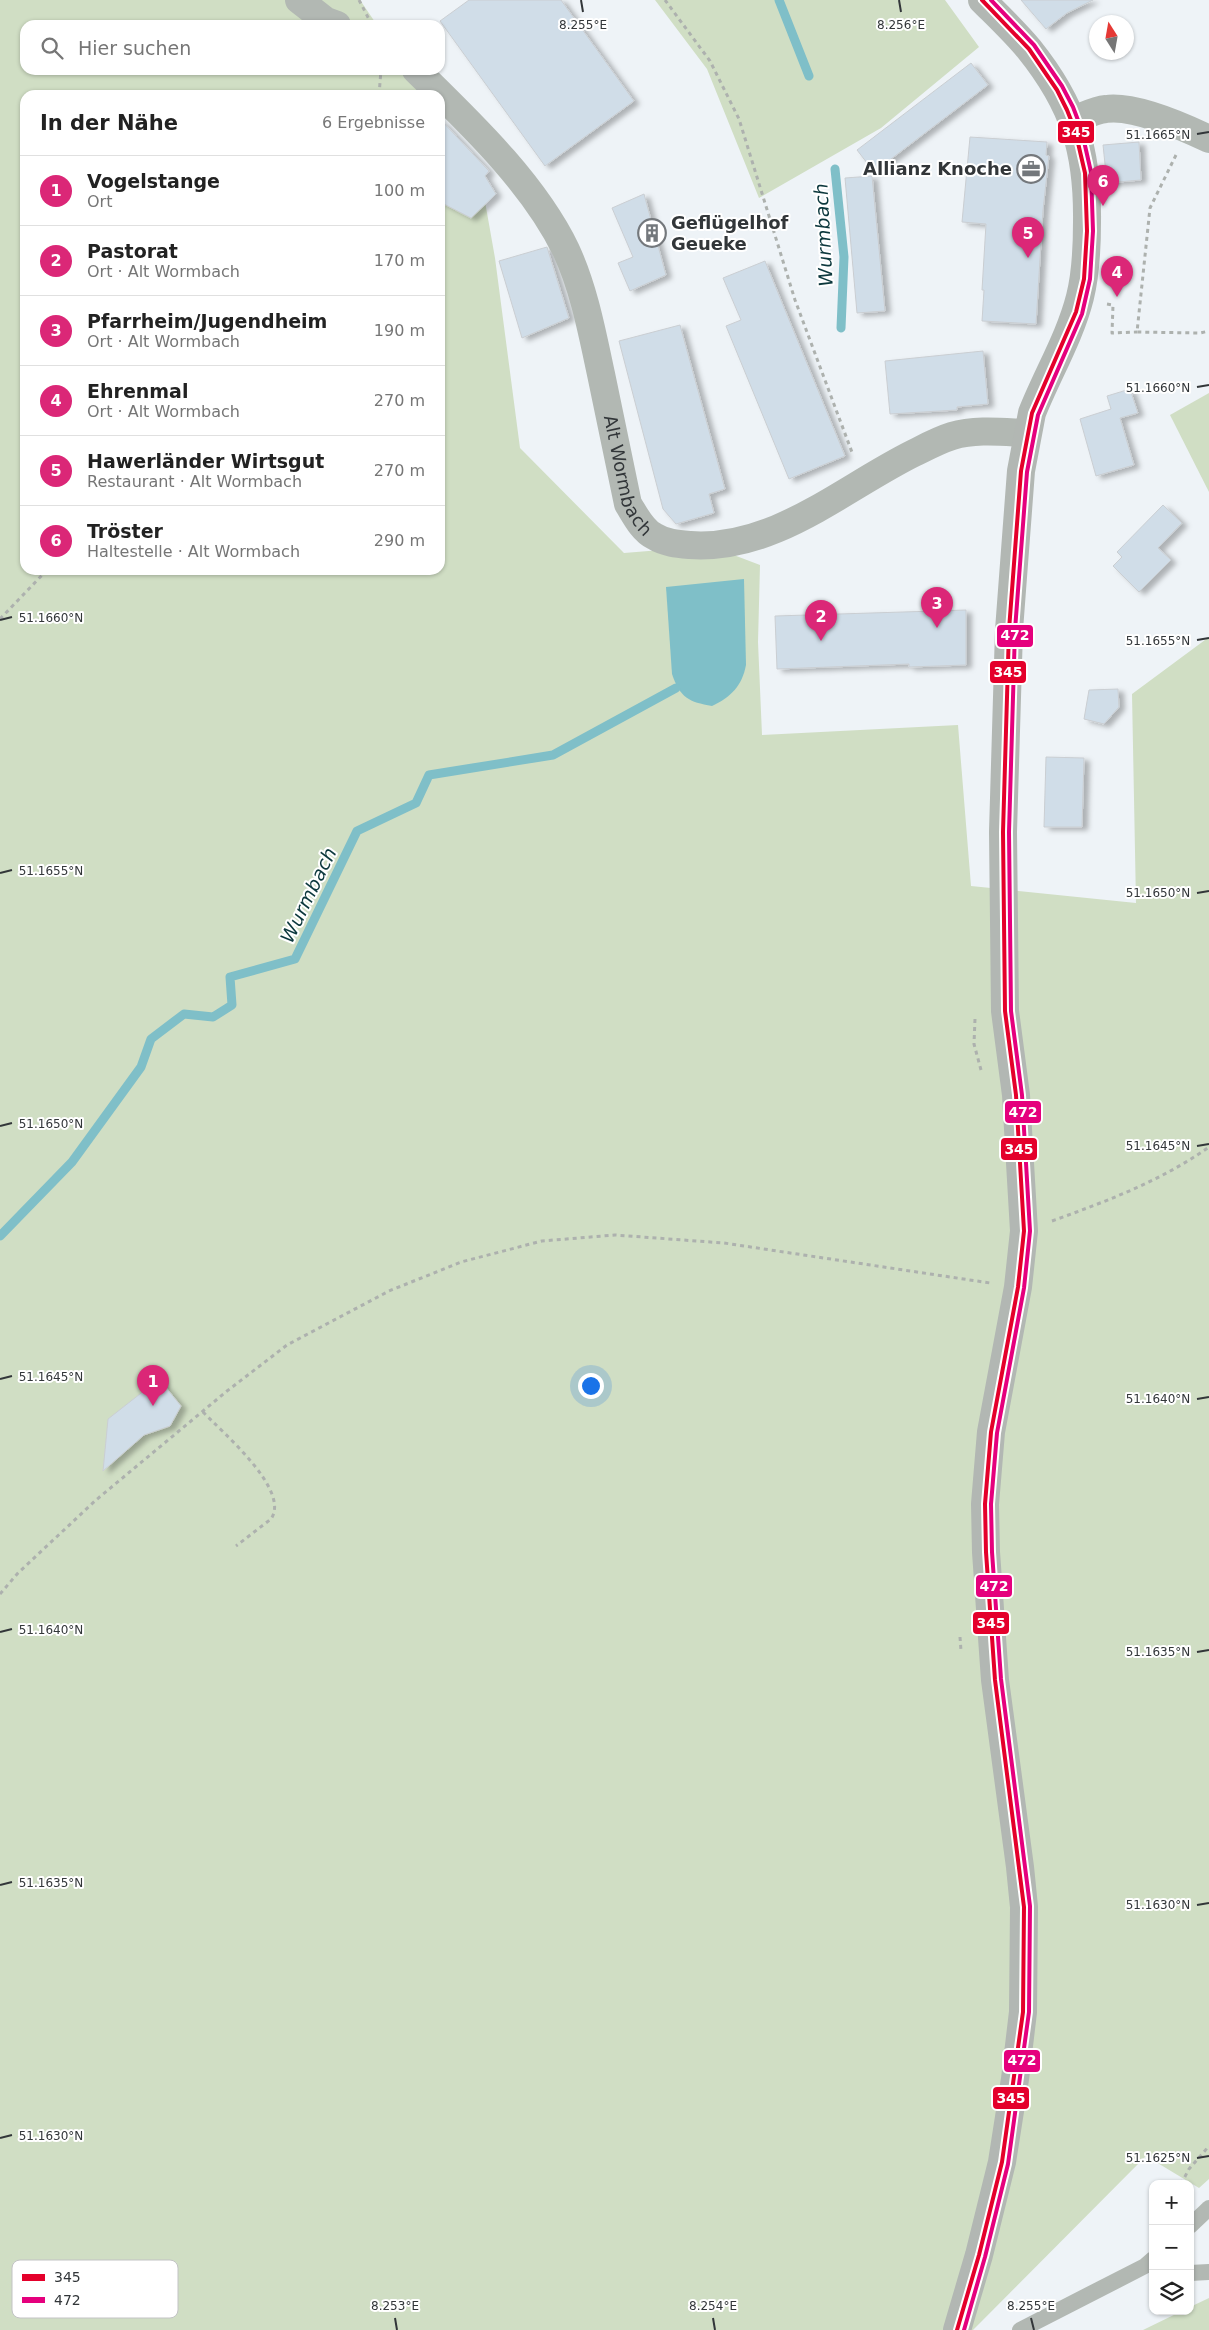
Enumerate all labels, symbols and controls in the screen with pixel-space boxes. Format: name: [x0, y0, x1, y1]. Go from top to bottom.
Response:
north arrow: [1089, 15, 1134, 60]
text: 8.255°E: [559, 18, 607, 32]
text: 8.256°E: [877, 18, 925, 32]
search box: [20, 20, 445, 75]
icon: search: [38, 34, 66, 62]
text: Hier suchen: [78, 37, 191, 59]
text: In der Nähe: [40, 111, 178, 135]
text: 6 Ergebnisse: [322, 113, 425, 132]
line badge: 345: [1057, 120, 1095, 144]
text: 345: [1061, 124, 1091, 140]
text: 51.1665°N: [1126, 128, 1190, 142]
office icon: Allianz Knoche: [1016, 154, 1046, 184]
place label: Allianz Knoche: [863, 158, 1012, 179]
pin: 6: [1087, 165, 1119, 206]
text: Vogelstange: [87, 170, 220, 192]
text: 1: [50, 181, 62, 200]
text: 100 m: [374, 181, 425, 200]
water label: Wurmbach: [809, 183, 837, 287]
text: Ort: [87, 192, 112, 211]
place label: Geflügelhof Geueke: [671, 212, 789, 254]
pin: 5: [1012, 217, 1044, 258]
building icon: Geflügelhof Geueke: [637, 218, 667, 248]
text: Pastorat: [87, 240, 178, 262]
text: 2: [50, 251, 62, 270]
text: 170 m: [374, 251, 425, 270]
pin: 4: [1101, 256, 1133, 297]
text: Ort · Alt Wormbach: [87, 262, 240, 281]
text: Pfarrheim/Jugendheim: [87, 310, 327, 332]
text: 3: [50, 321, 62, 340]
text: 190 m: [374, 321, 425, 340]
text: Ort · Alt Wormbach: [87, 332, 240, 351]
text: Ehrenmal: [87, 380, 188, 402]
text: 51.1660°N: [1126, 381, 1190, 395]
text: 4: [50, 391, 62, 410]
text: 270 m: [374, 391, 425, 410]
text: Ort · Alt Wormbach: [87, 402, 240, 421]
street label: Alt Wormbach: [600, 413, 657, 540]
text: Hawerländer Wirtsgut: [87, 450, 324, 472]
text: 5: [50, 461, 62, 480]
text: 270 m: [374, 461, 425, 480]
text: Restaurant · Alt Wormbach: [87, 472, 302, 491]
text: Tröster: [87, 520, 163, 542]
text: 6: [50, 531, 62, 550]
text: 290 m: [374, 531, 425, 550]
text: Haltestelle · Alt Wormbach: [87, 542, 300, 561]
pin: 3: [921, 587, 953, 628]
pin: 2: [805, 600, 837, 641]
text: 51.1660°N: [19, 611, 83, 625]
line badge: 472: [996, 624, 1034, 648]
text: 472: [1000, 627, 1030, 643]
text: 51.1655°N: [1126, 634, 1190, 648]
line badge: 345: [989, 660, 1027, 684]
text: 345: [993, 664, 1023, 680]
water label: Wurmbach: [275, 844, 341, 946]
text: 51.1655°N: [19, 864, 83, 878]
text: 51.1650°N: [1126, 886, 1190, 900]
line badge: 472: [1004, 1100, 1042, 1124]
text: 472: [1008, 1104, 1038, 1120]
text: 51.1650°N: [19, 1117, 83, 1131]
line badge: 345: [1000, 1137, 1038, 1161]
text: 51.1645°N: [1126, 1139, 1190, 1153]
text: 345: [1004, 1141, 1034, 1157]
pin: 1: [137, 1365, 169, 1406]
text: 51.1645°N: [19, 1370, 83, 1384]
your location: [578, 1373, 604, 1399]
text: 51.1640°N: [1126, 1392, 1190, 1406]
line badge: 472: [975, 1574, 1013, 1598]
text: 472: [979, 1578, 1009, 1594]
line badge: 345: [972, 1611, 1010, 1635]
text: 345: [976, 1615, 1006, 1631]
text: 51.1640°N: [19, 1623, 83, 1637]
text: 51.1635°N: [1126, 1645, 1190, 1659]
text: 51.1635°N: [19, 1876, 83, 1890]
text: 51.1630°N: [1126, 1898, 1190, 1912]
line badge: 472: [1003, 2049, 1041, 2073]
text: 472: [1007, 2052, 1037, 2068]
line badge: 345: [992, 2086, 1030, 2110]
text: 345: [996, 2090, 1026, 2106]
text: 51.1630°N: [19, 2129, 83, 2143]
text: 51.1625°N: [1126, 2151, 1190, 2165]
map controls: [1149, 2180, 1194, 2315]
button: +: [1149, 2180, 1194, 2225]
button: −: [1149, 2225, 1194, 2270]
legend: [12, 2260, 178, 2318]
text: 345: [54, 2269, 81, 2285]
button: layers: [1149, 2270, 1194, 2315]
text: 472: [54, 2292, 81, 2308]
text: 8.253°E: [371, 2299, 419, 2313]
text: 8.254°E: [689, 2299, 737, 2313]
text: 8.255°E: [1007, 2299, 1055, 2313]

